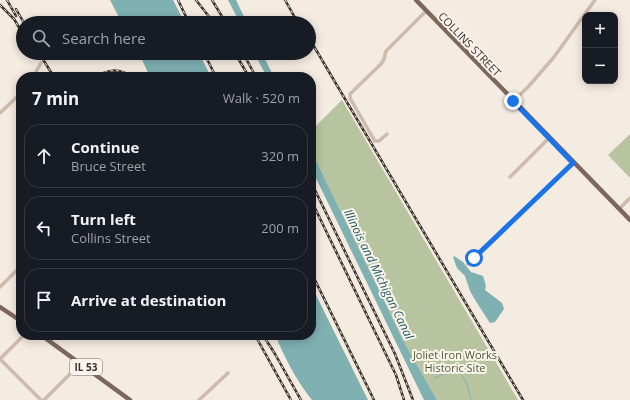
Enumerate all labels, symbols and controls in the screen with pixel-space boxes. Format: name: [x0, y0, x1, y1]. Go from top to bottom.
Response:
street label: COLLINS STREET: [435, 8, 505, 80]
map controls: [582, 12, 618, 84]
button: +: [582, 12, 618, 48]
search box: [16, 16, 316, 60]
icon: search: [30, 27, 52, 49]
text: Search here: [62, 28, 146, 48]
button: −: [582, 48, 618, 84]
text: 7 min: [32, 87, 79, 110]
text: Walk · 520 m: [223, 89, 300, 107]
route end: [504, 92, 522, 110]
text: Continue: [71, 137, 139, 157]
icon: ahead: [33, 145, 55, 167]
text: 320 m: [261, 147, 299, 165]
text: Bruce Street: [71, 157, 146, 175]
water label: Illinois and Michigan Canal: [340, 206, 418, 343]
text: Turn left: [71, 209, 136, 229]
icon: left: [33, 217, 55, 239]
text: 200 m: [261, 219, 299, 237]
text: Collins Street: [71, 229, 151, 247]
route start: [465, 249, 483, 267]
icon: arrive: [33, 289, 55, 311]
text: Arrive at destination: [71, 290, 226, 310]
park label: Joliet Iron Works Historic Site: [412, 347, 497, 375]
road number: IL 53: [70, 359, 102, 375]

